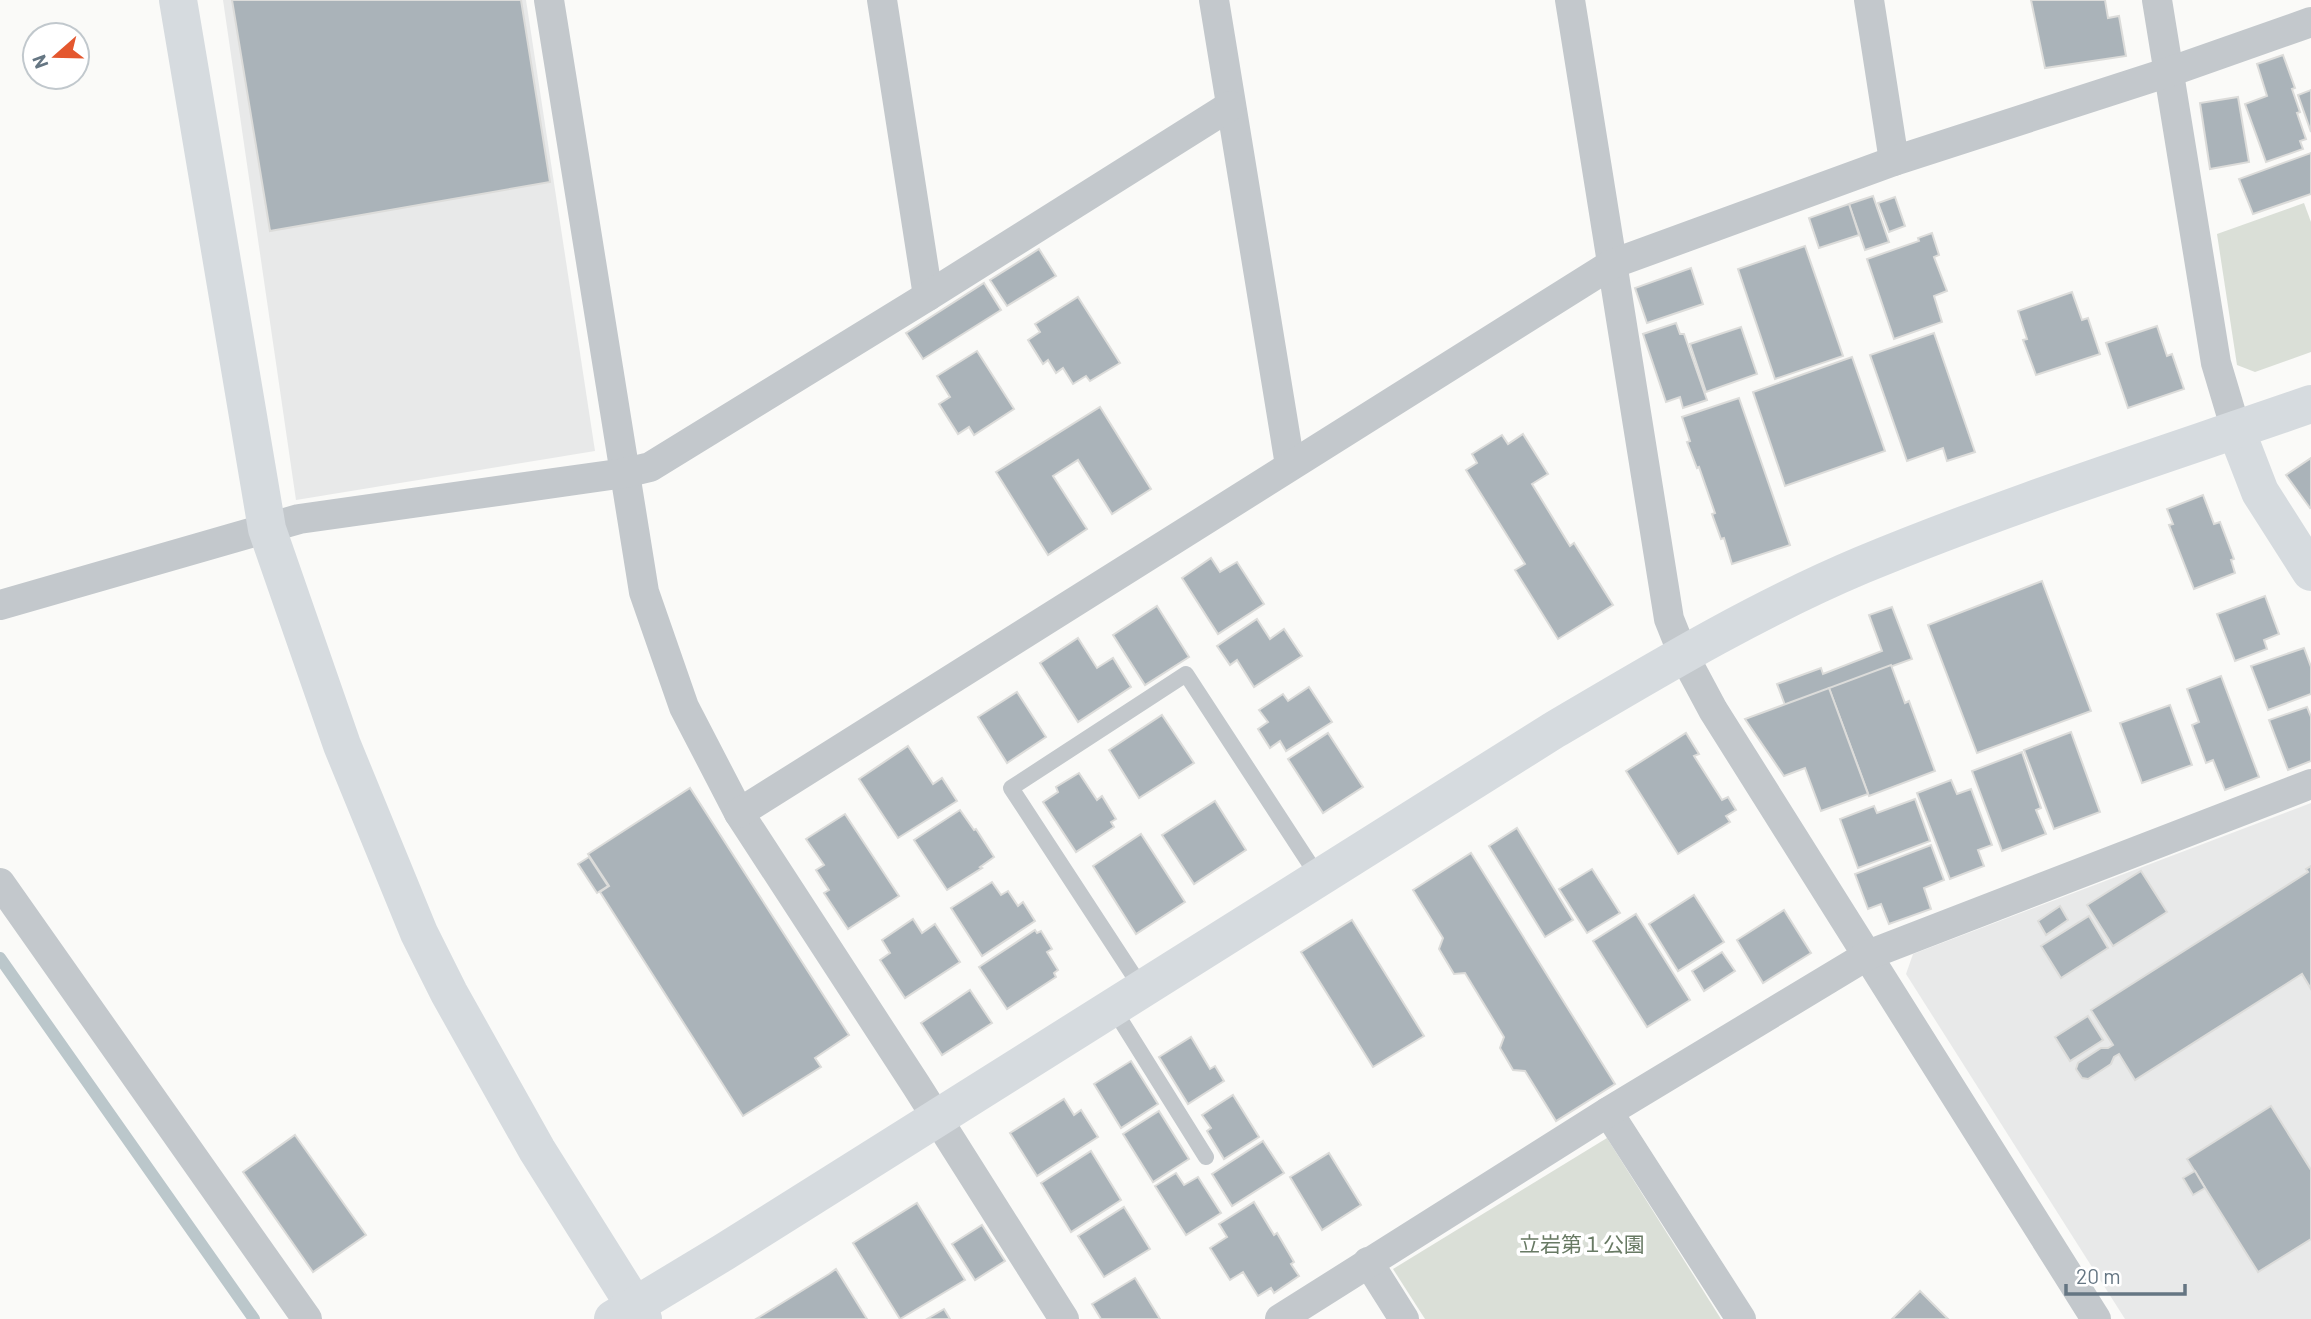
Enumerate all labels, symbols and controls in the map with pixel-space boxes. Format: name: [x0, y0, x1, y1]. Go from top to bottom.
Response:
north arrow: [21, 21, 91, 91]
text: N: [27, 52, 53, 72]
park label: 立岩第１公園: [1519, 1231, 1645, 1256]
scale bar: [2066, 1252, 2185, 1296]
text: 20 m: [2076, 1263, 2121, 1288]

